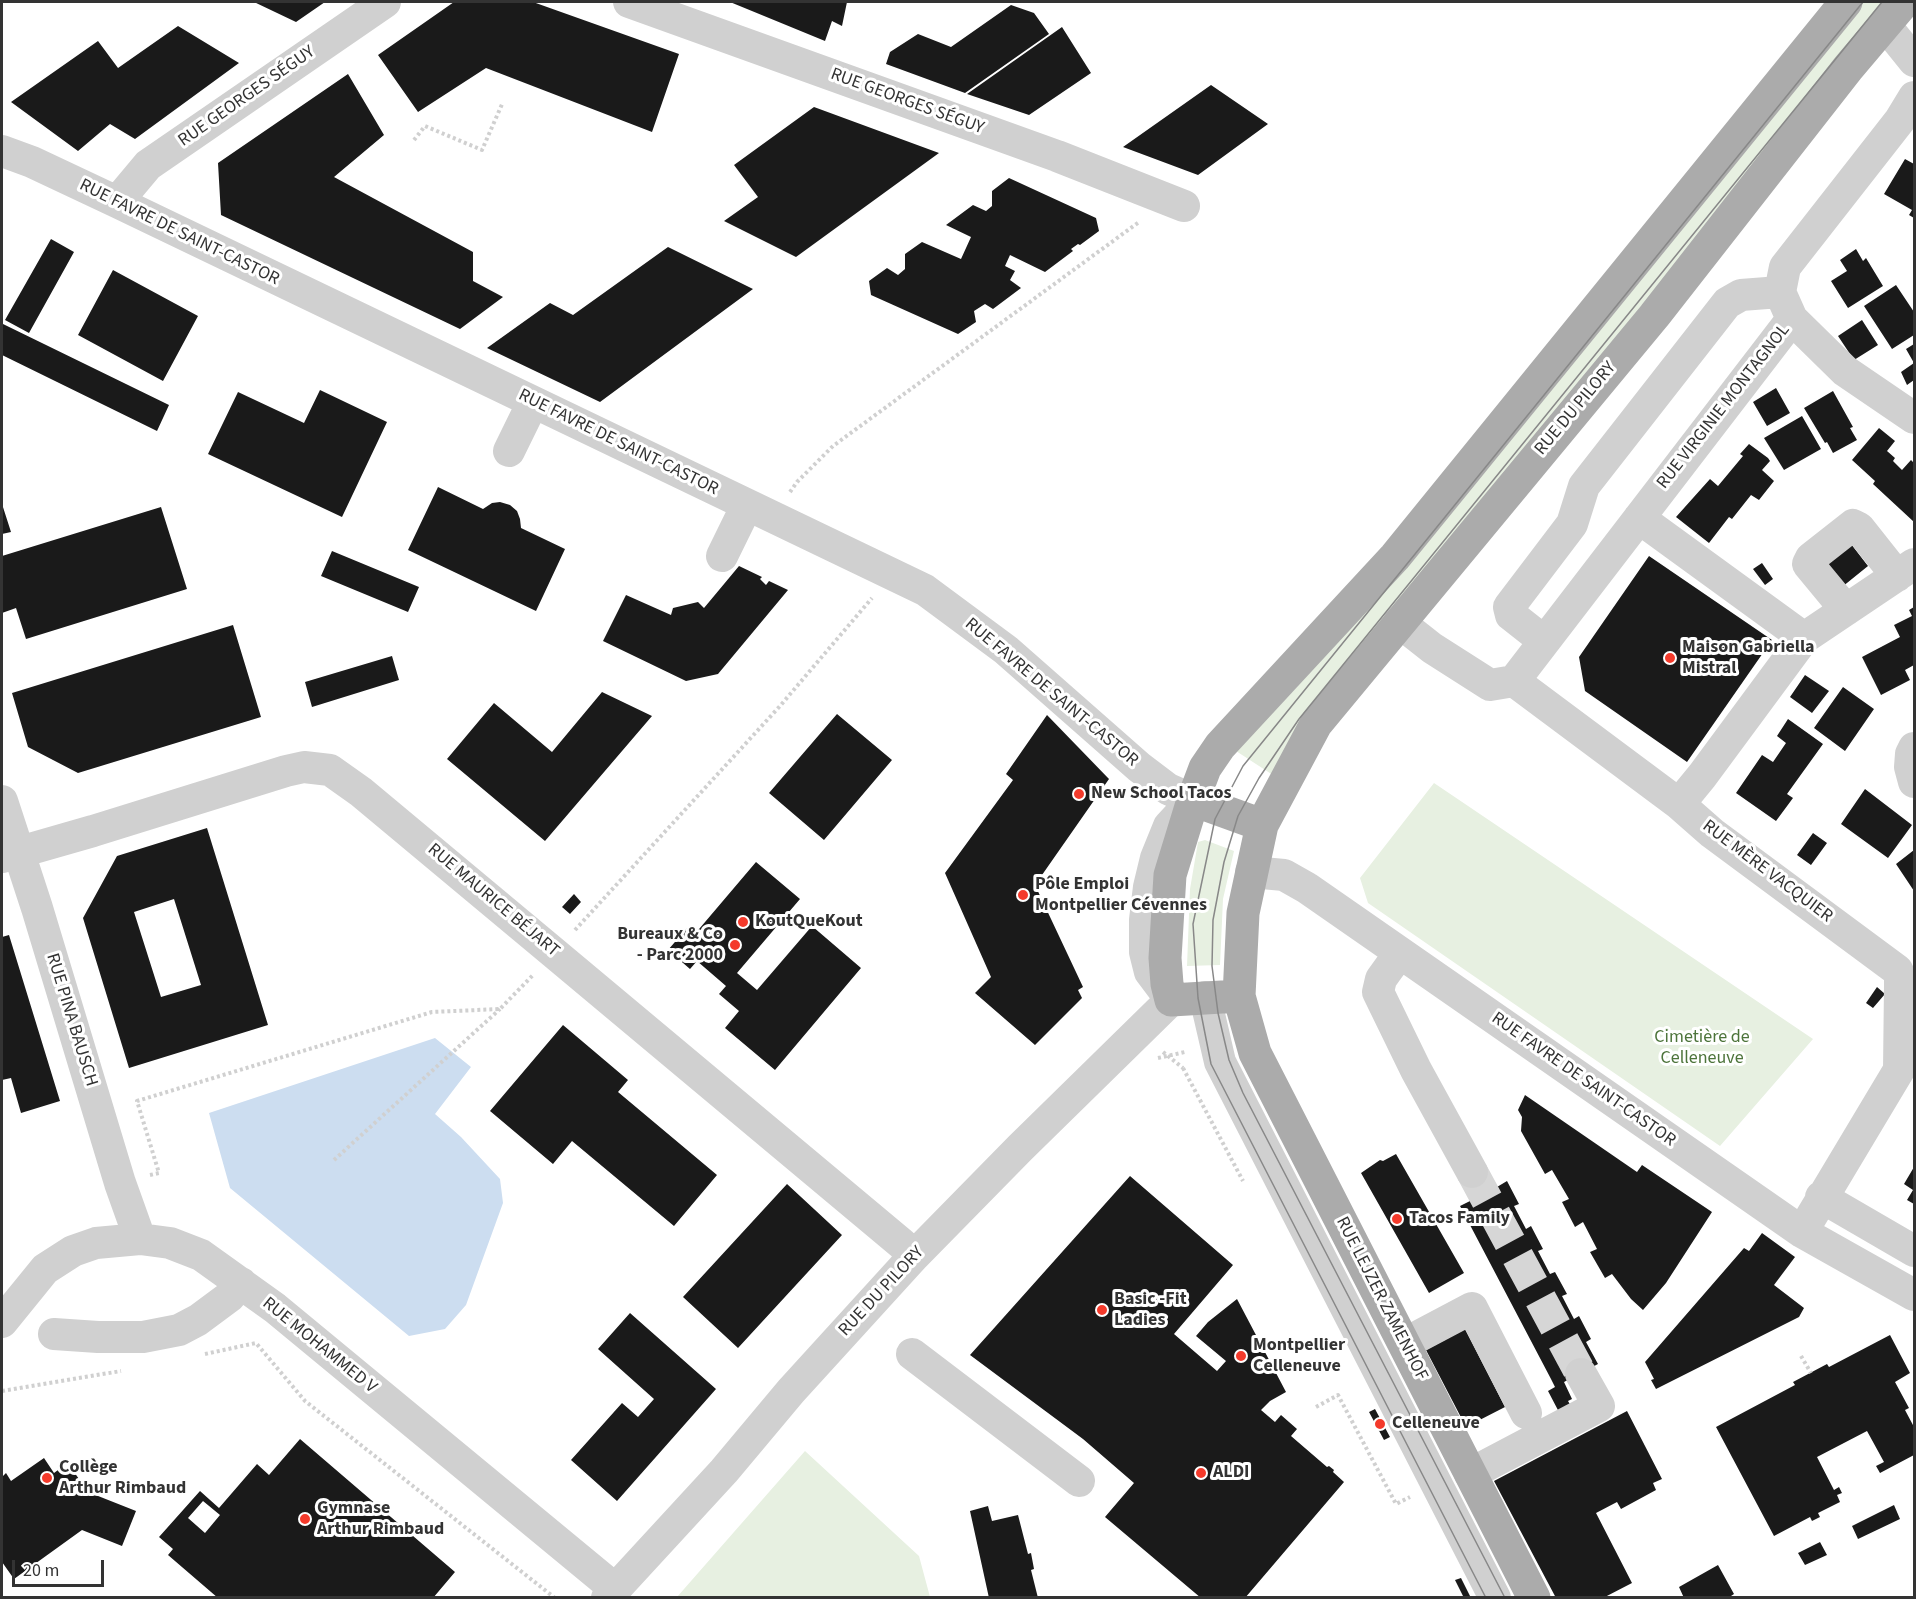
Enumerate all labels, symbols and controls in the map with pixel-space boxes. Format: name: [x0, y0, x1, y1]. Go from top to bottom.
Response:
street label: RUE GEORGES SÉGUY: [175, 42, 319, 152]
street label: RUE GEORGES SÉGUY: [827, 64, 987, 140]
street label: RUE FAVRE DE SAINT-CASTOR: [75, 175, 283, 291]
street label: RUE VIRGINIE MONTAGNOL: [1653, 320, 1795, 494]
street label: RUE DU PILORY: [1531, 358, 1621, 460]
street label: RUE FAVRE DE SAINT-CASTOR: [514, 385, 722, 501]
street label: RUE FAVRE DE SAINT-CASTOR: [960, 614, 1142, 772]
place label: Maison Gabriella Mistral: [1682, 637, 1815, 680]
marker: Maison Gabriella Mistral: [1663, 651, 1677, 665]
place label: New School Tacos: [1091, 783, 1231, 805]
marker: New School Tacos: [1072, 787, 1086, 801]
street label: RUE MÈRE VACQUIER: [1698, 816, 1836, 928]
street label: RUE MAURICE BÉJART: [423, 840, 563, 962]
place label: Pôle Emploi Montpellier Cévennes: [1035, 874, 1207, 916]
marker: Pôle Emploi Montpellier Cévennes: [1016, 888, 1030, 902]
place label: KoutQueKout: [755, 911, 863, 933]
marker: KoutQueKout: [736, 915, 750, 929]
place label: Bureaux & Co - Parc 2000: [617, 924, 723, 966]
marker: Bureaux & Co - Parc 2000: [728, 938, 742, 952]
street label: RUE PINA BAUSCH: [40, 951, 102, 1089]
street label: RUE FAVRE DE SAINT-CASTOR: [1487, 1008, 1679, 1152]
park label: Cimetière de Celleneuve: [1654, 1027, 1750, 1070]
place label: Tacos Family: [1409, 1208, 1510, 1230]
marker: Tacos Family: [1390, 1212, 1404, 1226]
street label: RUE LEJZER ZAMENHOF: [1330, 1213, 1432, 1385]
street label: RUE DU PILORY: [835, 1243, 929, 1341]
place label: Basic -Fit Ladies: [1114, 1289, 1187, 1332]
street label: RUE MOHAMMED V: [257, 1293, 381, 1399]
marker: Basic -Fit Ladies: [1095, 1303, 1109, 1317]
place label: Montpellier Celleneuve: [1253, 1335, 1345, 1378]
marker: Montpellier Celleneuve: [1234, 1349, 1248, 1363]
place label: Celleneuve: [1392, 1413, 1480, 1435]
marker: Celleneuve: [1373, 1417, 1387, 1431]
place label: Collège Arthur Rimbaud: [59, 1457, 186, 1500]
place label: ALDI: [1213, 1462, 1249, 1484]
marker: ALDI: [1194, 1466, 1208, 1480]
marker: Collège Arthur Rimbaud: [40, 1471, 54, 1485]
place label: Gymnase Arthur Rimbaud: [317, 1498, 444, 1540]
marker: Gymnase Arthur Rimbaud: [298, 1512, 312, 1526]
scale bar: [15, 1548, 106, 1586]
text: 20 m: [23, 1558, 59, 1583]

